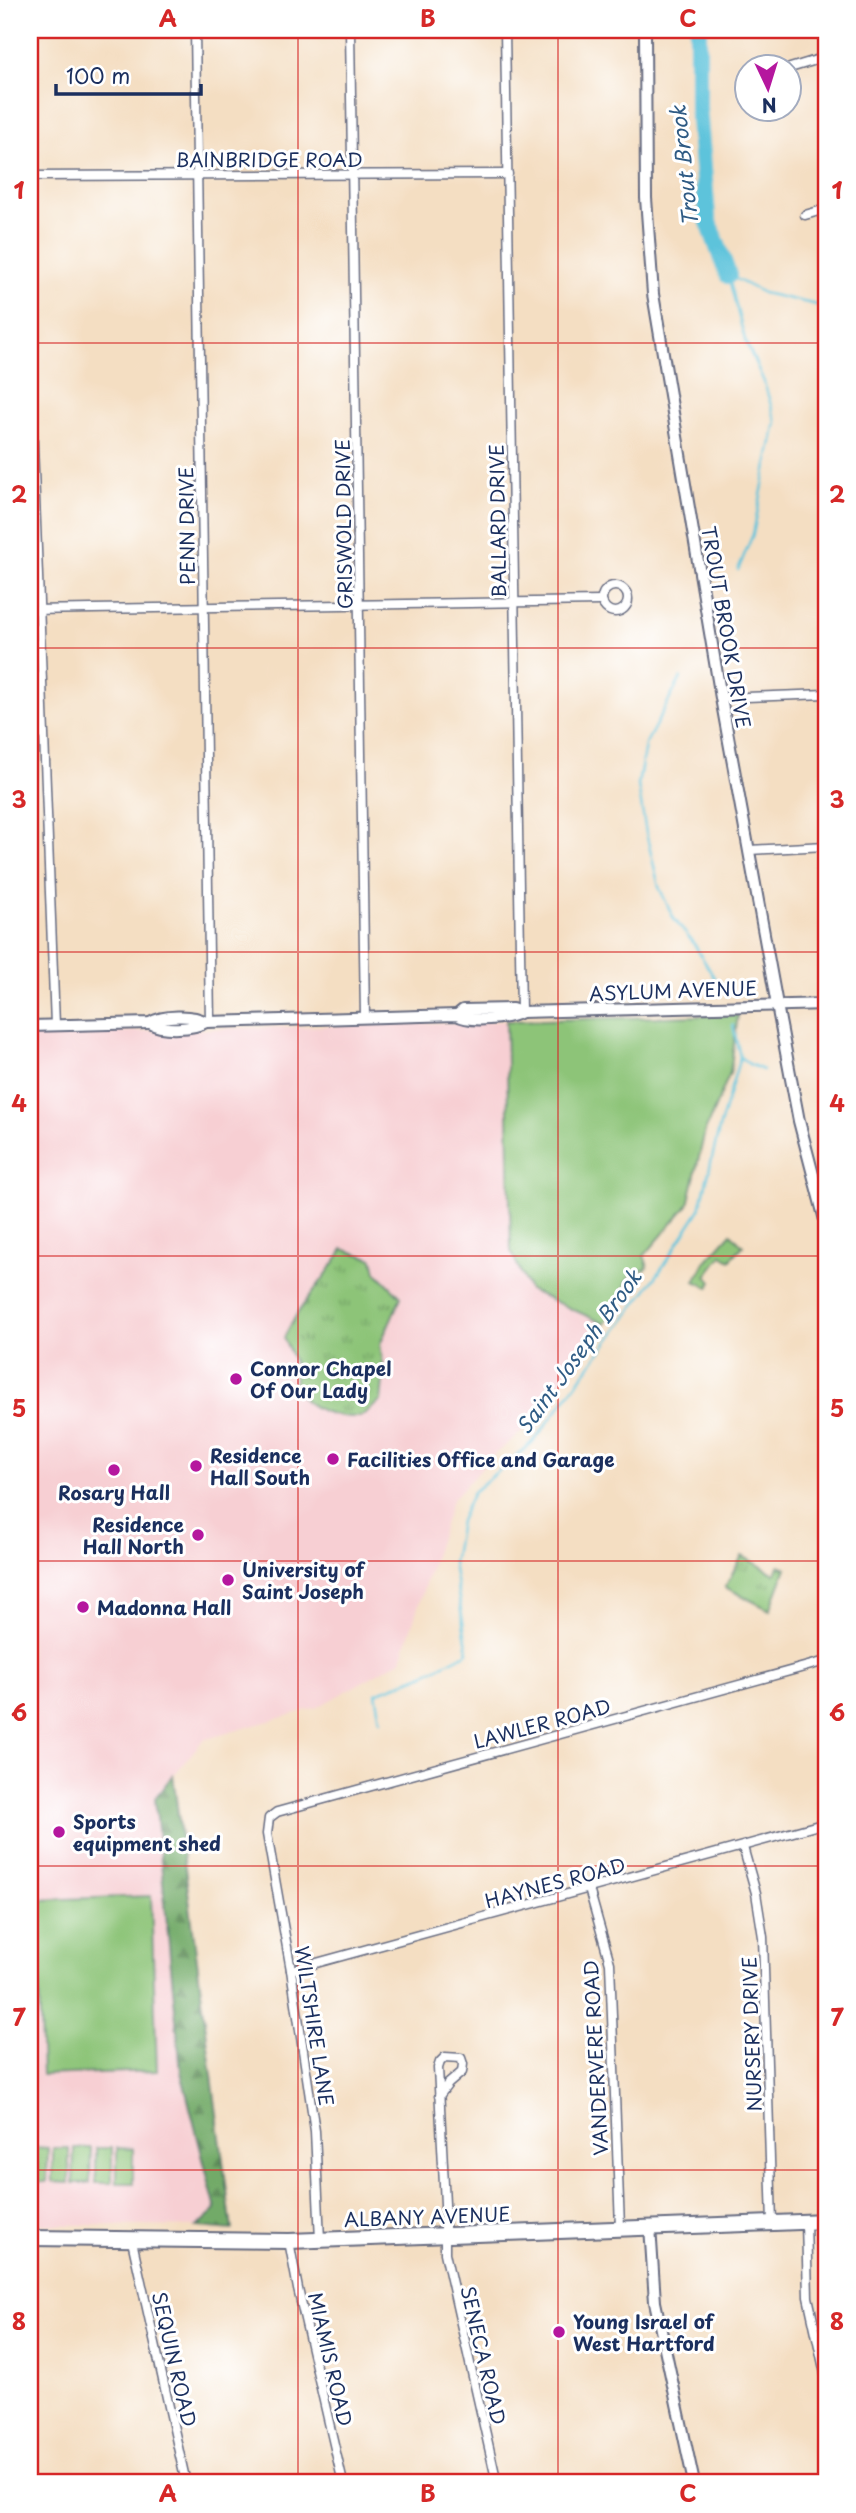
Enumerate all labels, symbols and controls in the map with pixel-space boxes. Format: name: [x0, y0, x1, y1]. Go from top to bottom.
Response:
text: A: [159, 0, 177, 35]
text: B: [420, 0, 436, 35]
text: C: [679, 0, 697, 35]
scale bar: [56, 52, 201, 96]
north arrow: [734, 52, 804, 122]
text: 100 m: [66, 59, 130, 91]
text: N: [761, 91, 778, 120]
water label: Trout Brook: [661, 103, 705, 228]
street label: BAINBRIDGE ROAD: [175, 145, 363, 173]
text: 1: [14, 172, 25, 207]
text: 1: [832, 172, 843, 207]
street label: GRISWOLD DRIVE: [328, 439, 358, 609]
street label: BALLARD DRIVE: [482, 444, 512, 598]
street label: PENN DRIVE: [171, 466, 201, 586]
text: 2: [11, 476, 27, 511]
text: 2: [829, 476, 845, 511]
street label: TROUT BROOK DRIVE: [695, 524, 759, 730]
text: 3: [11, 781, 27, 816]
text: 3: [829, 781, 845, 816]
street label: ASYLUM AVENUE: [589, 973, 757, 1007]
text: 4: [11, 1085, 27, 1120]
text: 4: [829, 1085, 845, 1120]
water label: Saint Joseph Brook: [507, 1261, 649, 1440]
place label: Connor Chapel Of Our Lady: [250, 1354, 391, 1404]
marker: Connor Chapel Of Our Lady: [228, 1371, 244, 1387]
text: 5: [12, 1390, 26, 1425]
text: 5: [830, 1390, 844, 1425]
place label: Residence Hall South: [210, 1441, 310, 1491]
place label: Facilities Office and Garage: [347, 1445, 614, 1473]
marker: Facilities Office and Garage: [325, 1451, 341, 1467]
marker: Residence Hall South: [188, 1458, 204, 1474]
marker: Rosary Hall: [106, 1462, 122, 1478]
place label: Rosary Hall: [58, 1478, 170, 1506]
place label: Residence Hall North: [83, 1510, 184, 1560]
marker: Residence Hall North: [190, 1527, 206, 1543]
place label: University of Saint Joseph: [242, 1555, 366, 1605]
marker: University of Saint Joseph: [220, 1572, 236, 1588]
place label: Madonna Hall: [97, 1593, 231, 1621]
marker: Madonna Hall: [75, 1599, 91, 1615]
street label: LAWLER ROAD: [470, 1691, 614, 1755]
text: 6: [11, 1694, 27, 1729]
text: 6: [829, 1694, 845, 1729]
place label: Sports equipment shed: [73, 1807, 221, 1857]
marker: Sports equipment shed: [51, 1824, 67, 1840]
street label: HAYNES ROAD: [482, 1850, 628, 1914]
street label: WILTSHIRE LANE: [289, 1944, 341, 2108]
street label: NURSERY DRIVE: [734, 1956, 768, 2112]
street label: VANDERVERE ROAD: [576, 1960, 614, 2156]
text: 7: [12, 1999, 26, 2034]
text: 7: [830, 1999, 844, 2034]
street label: ALBANY AVENUE: [343, 2199, 511, 2233]
street label: SENECA ROAD: [454, 2283, 514, 2427]
street label: SEQUIN ROAD: [146, 2289, 204, 2429]
street label: MIAMIS ROAD: [302, 2289, 360, 2429]
text: 8: [12, 2303, 26, 2338]
text: 8: [830, 2303, 844, 2338]
place label: Young Israel of West Hartford: [573, 2307, 716, 2357]
marker: Young Israel of West Hartford: [551, 2324, 567, 2340]
text: A: [159, 2475, 177, 2510]
text: B: [420, 2475, 436, 2510]
text: C: [679, 2475, 697, 2510]

